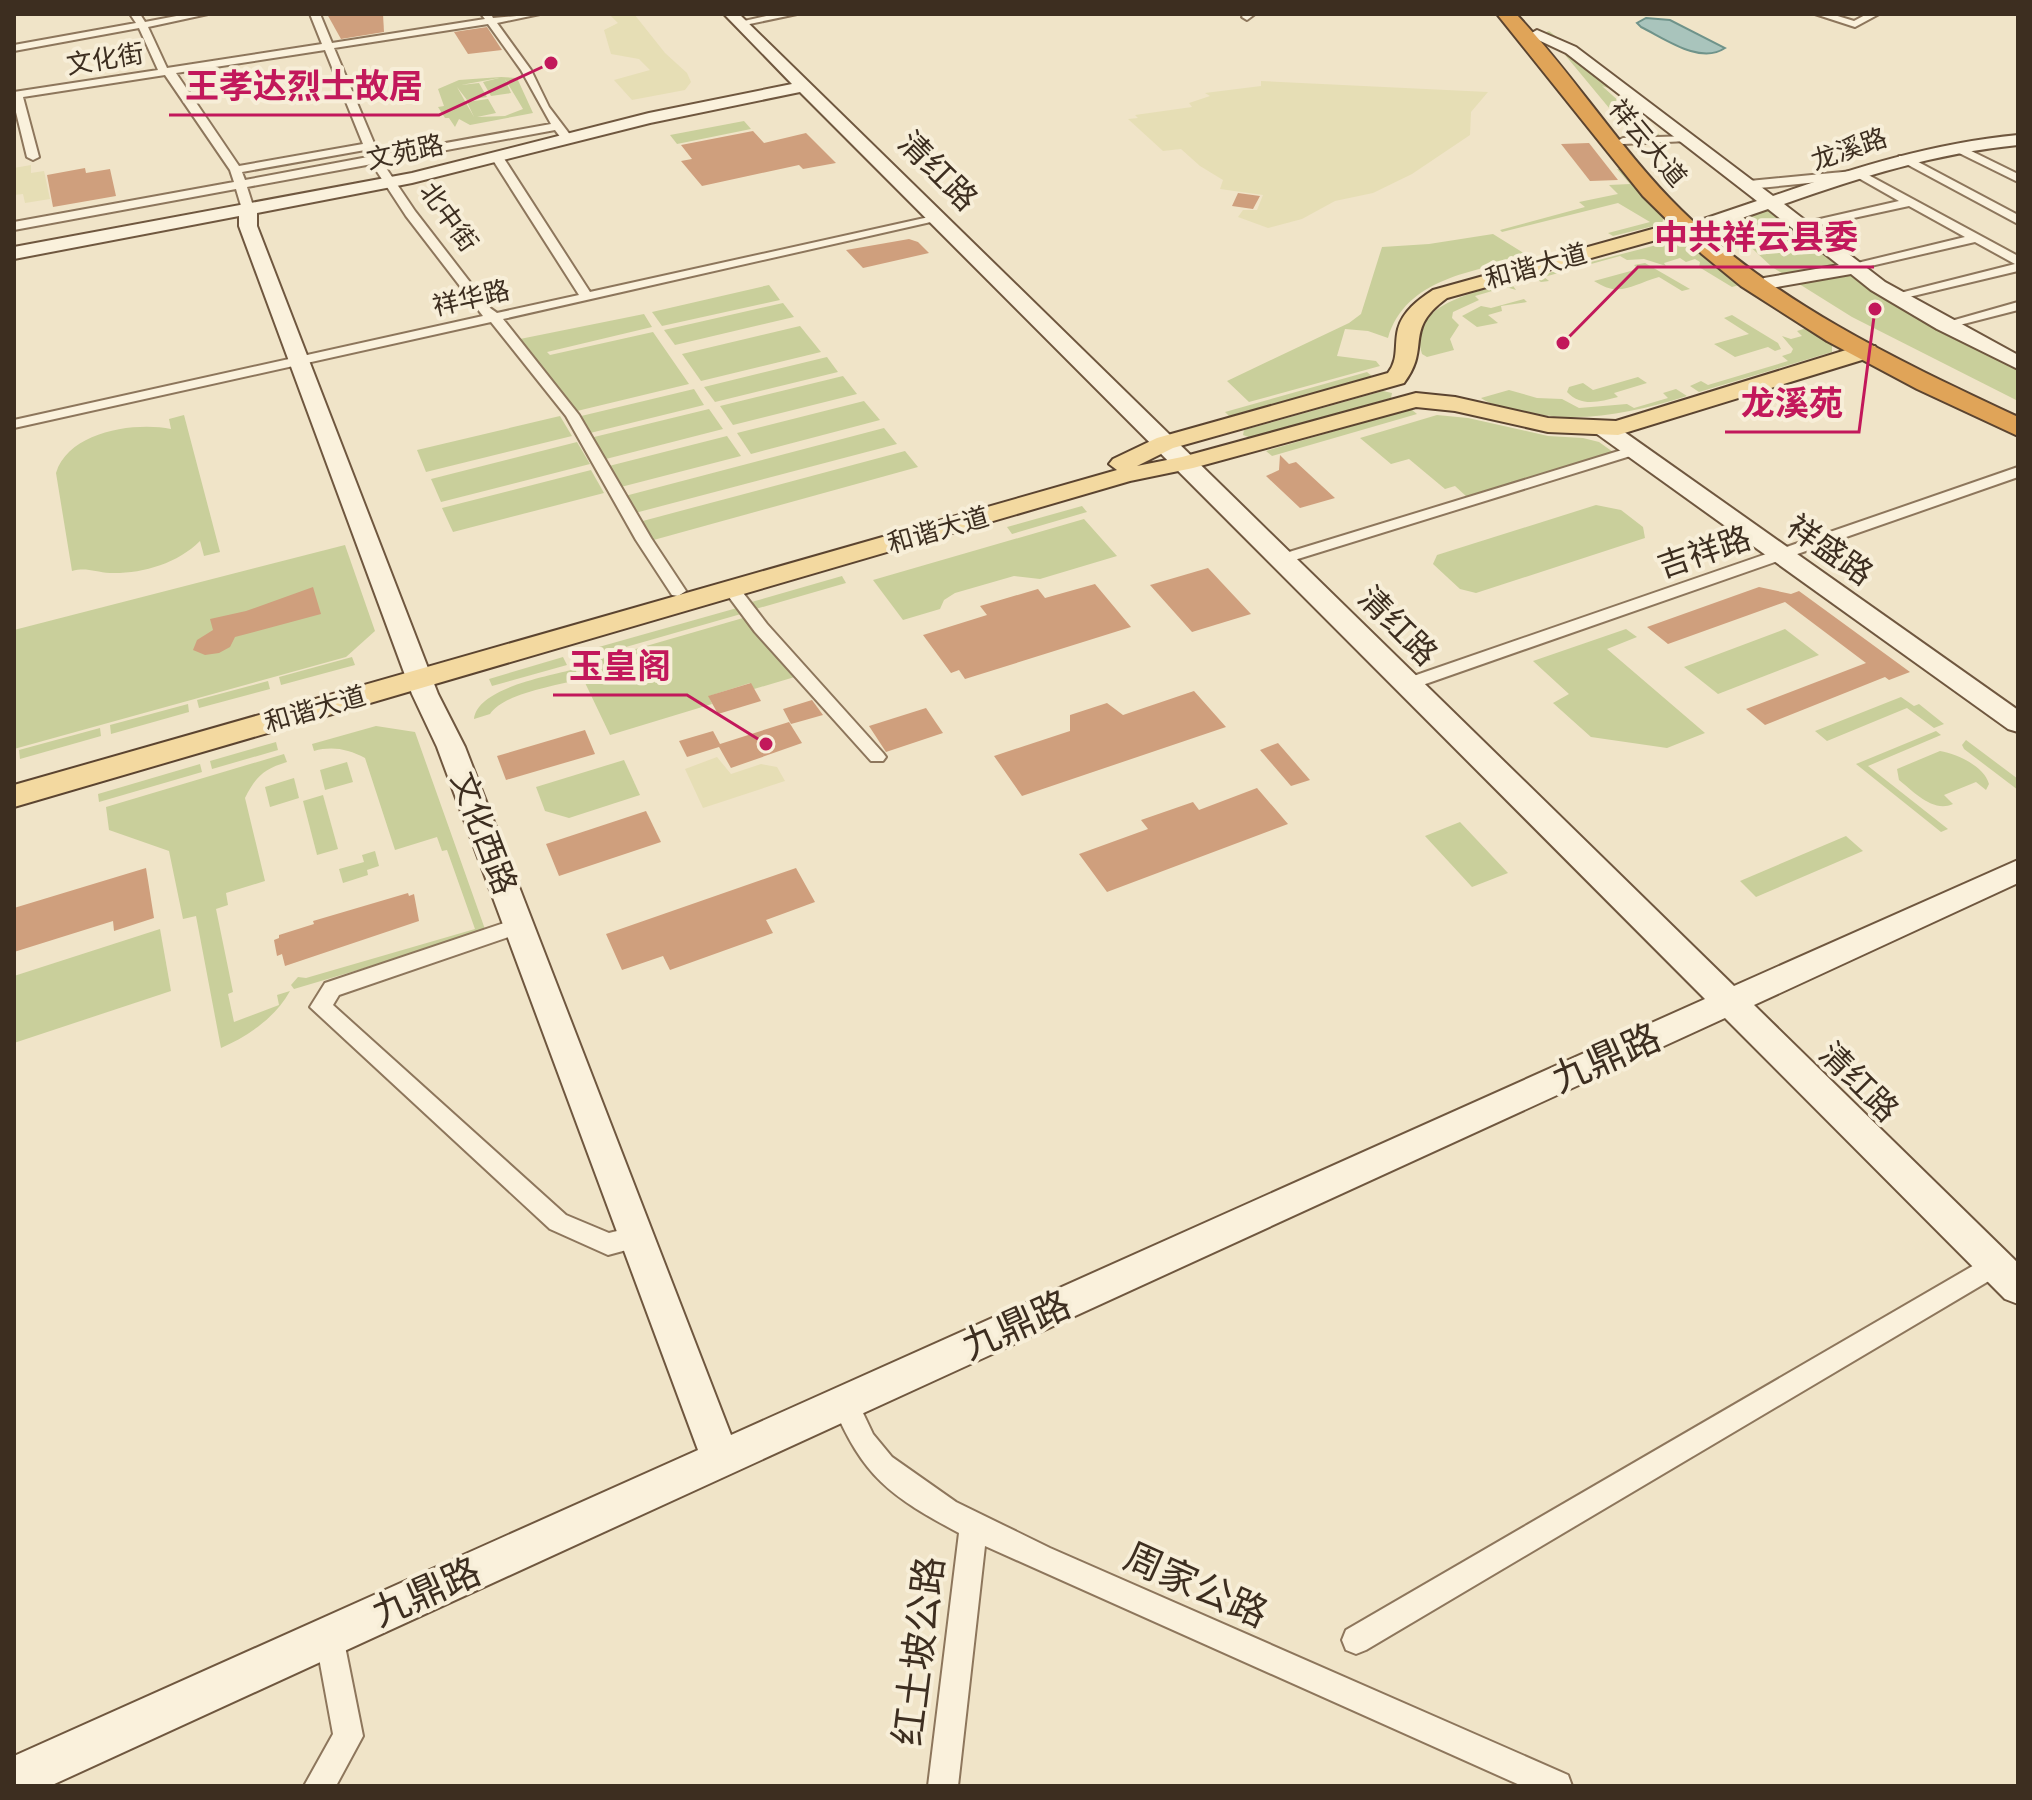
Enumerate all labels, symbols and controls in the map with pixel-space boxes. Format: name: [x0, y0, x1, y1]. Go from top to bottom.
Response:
street label: 文化街: [64, 34, 147, 86]
callout: 王孝达烈士故居: [169, 57, 439, 115]
text: 王孝达烈士故居: [185, 62, 423, 114]
street label: 祥云大道: [1598, 91, 1696, 196]
street label: 龙溪路: [1806, 118, 1893, 182]
street label: 清红路: [886, 121, 988, 223]
street label: 文苑路: [363, 125, 448, 181]
street label: 北中街: [409, 174, 487, 261]
callout: 中共祥云县委: [1638, 209, 1874, 267]
text: 中共祥云县委: [1654, 213, 1858, 265]
street label: 和谐大道: [1481, 234, 1592, 300]
street label: 祥华路: [429, 271, 514, 327]
callout: 龙溪苑: [1725, 374, 1859, 432]
text: 龙溪苑: [1741, 379, 1843, 431]
street label: 和谐大道: [883, 497, 994, 565]
street label: 祥盛路: [1776, 504, 1883, 599]
street label: 吉祥路: [1651, 515, 1758, 592]
street label: 清红路: [1346, 576, 1448, 678]
callout: 玉皇阁: [553, 637, 687, 695]
text: 玉皇阁: [569, 642, 671, 694]
street label: 和谐大道: [260, 676, 371, 744]
street label: 文化西路: [437, 765, 528, 902]
street label: 九鼎路: [1543, 1010, 1671, 1110]
street label: 清红路: [1807, 1032, 1909, 1134]
street label: 九鼎路: [953, 1277, 1081, 1377]
street label: 周家公路: [1114, 1529, 1276, 1644]
street label: 九鼎路: [363, 1544, 491, 1644]
street label: 红土坡公路: [881, 1553, 961, 1749]

